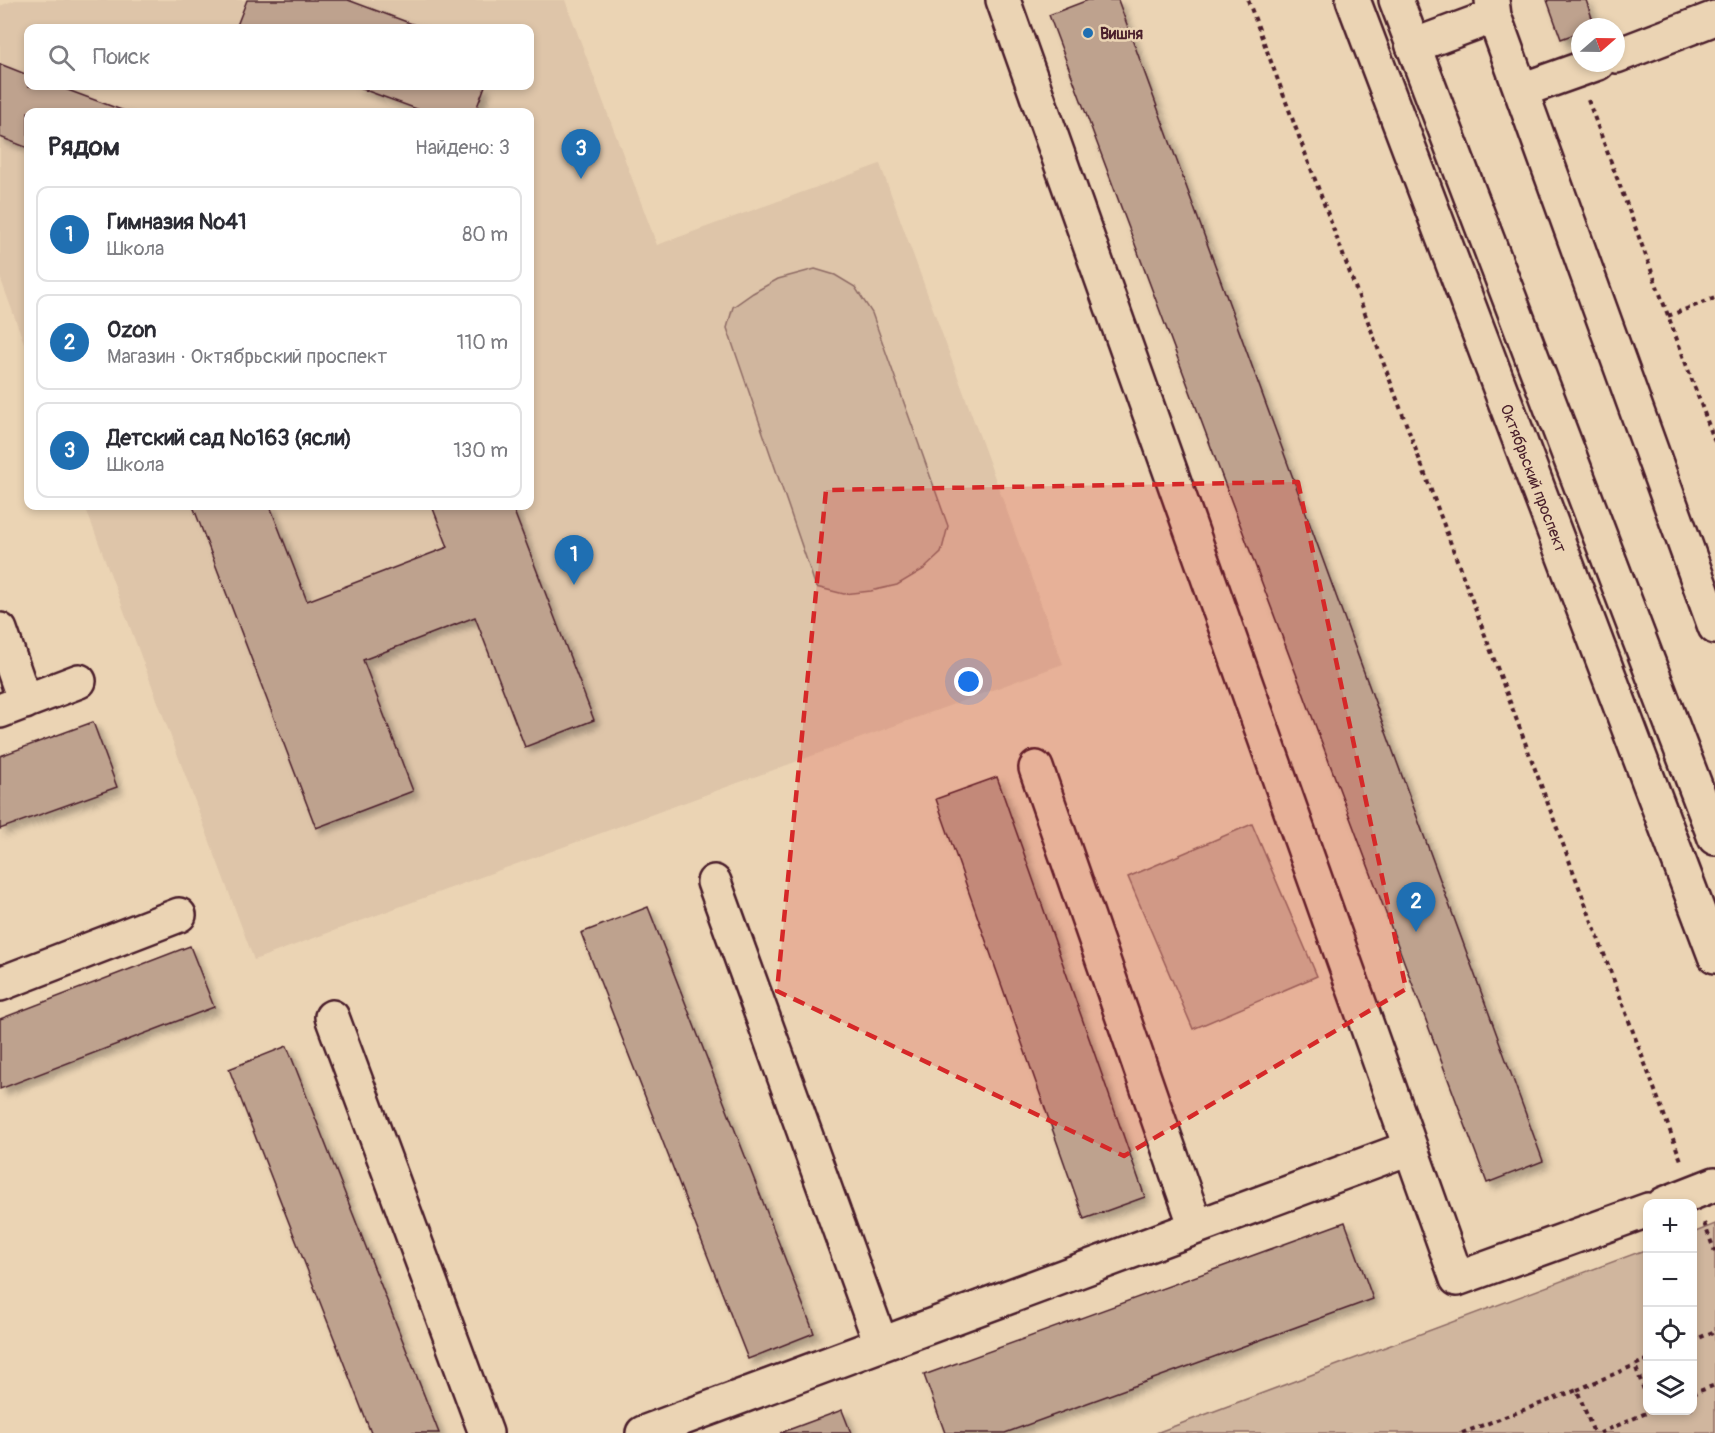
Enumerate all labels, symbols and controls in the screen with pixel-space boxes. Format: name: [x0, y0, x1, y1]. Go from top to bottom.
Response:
north arrow: [1571, 18, 1625, 72]
search box: [24, 24, 534, 90]
place label: Вишня: [1100, 24, 1143, 44]
marker: Вишня: [1081, 26, 1095, 40]
icon: search: [45, 41, 78, 74]
text: Поиск: [93, 43, 150, 71]
pin: 3: [562, 130, 600, 179]
text: Рядом: [48, 131, 120, 163]
text: Найдено: 3: [415, 135, 510, 160]
text: Гимназия №41: [107, 208, 247, 236]
text: 1: [66, 222, 73, 247]
text: 80 m: [462, 222, 508, 247]
text: Школа: [107, 236, 164, 261]
text: Ozon: [107, 316, 156, 344]
text: 2: [64, 330, 75, 355]
text: 110 m: [457, 330, 508, 355]
text: Магазин · Октябрьский проспект: [107, 344, 387, 369]
street label: Октябрьский проспект: [1496, 401, 1571, 555]
text: Детский сад №163 (ясли): [107, 424, 352, 452]
text: 3: [64, 438, 75, 463]
text: 130 m: [453, 438, 508, 463]
text: Школа: [107, 452, 164, 477]
pin: 1: [554, 536, 594, 585]
your location: [954, 667, 983, 696]
pin: 2: [1396, 882, 1436, 932]
map controls: [1643, 1199, 1697, 1415]
button: +: [1643, 1199, 1697, 1253]
button: −: [1643, 1253, 1697, 1307]
button: locate: [1643, 1307, 1697, 1361]
button: layers: [1643, 1361, 1697, 1415]

